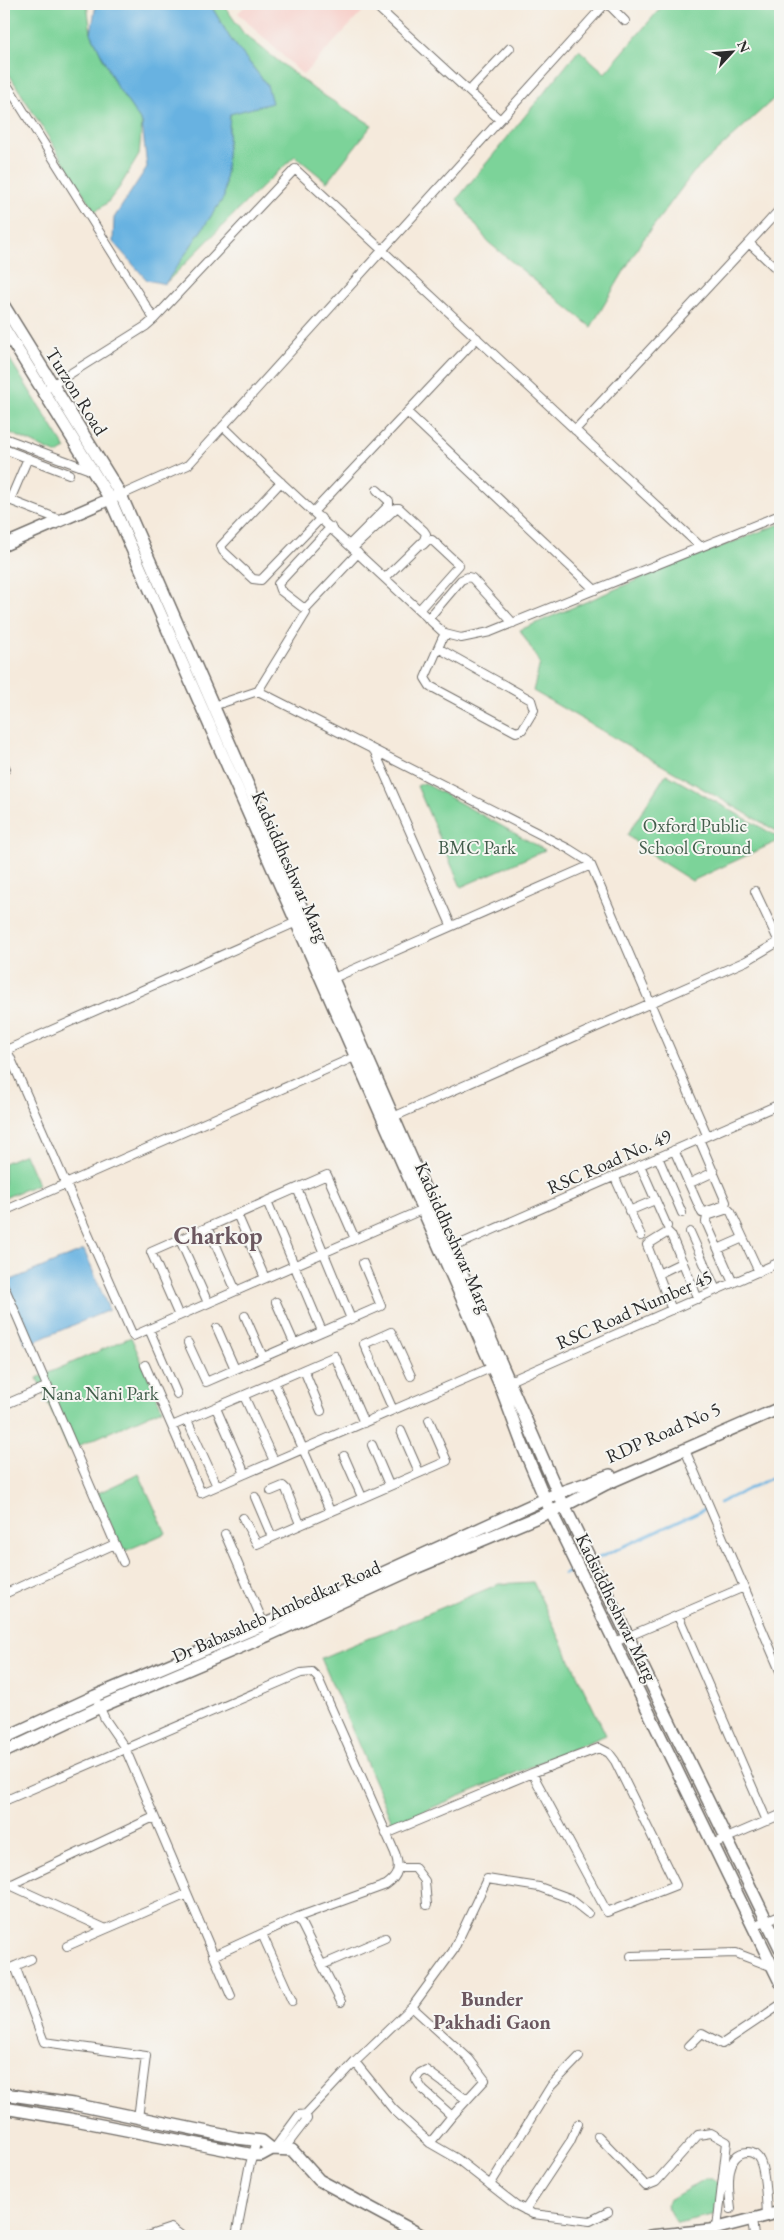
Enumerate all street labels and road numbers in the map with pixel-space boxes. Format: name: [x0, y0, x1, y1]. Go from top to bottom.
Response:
street label: Turzon Road: [40, 343, 114, 440]
street label: Kadsiddheshwar Marg: [246, 787, 335, 946]
street label: RSC Road No. 49: [543, 1123, 675, 1200]
street label: Kadsiddheshwar Marg: [409, 1158, 498, 1317]
street label: RSC Road Number 45: [552, 1264, 716, 1355]
street label: RDP Road No 5: [602, 1396, 725, 1469]
street label: Kadsiddheshwar Marg: [570, 1529, 664, 1686]
street label: Dr Babasaheb Ambedkar Road: [168, 1554, 385, 1669]

